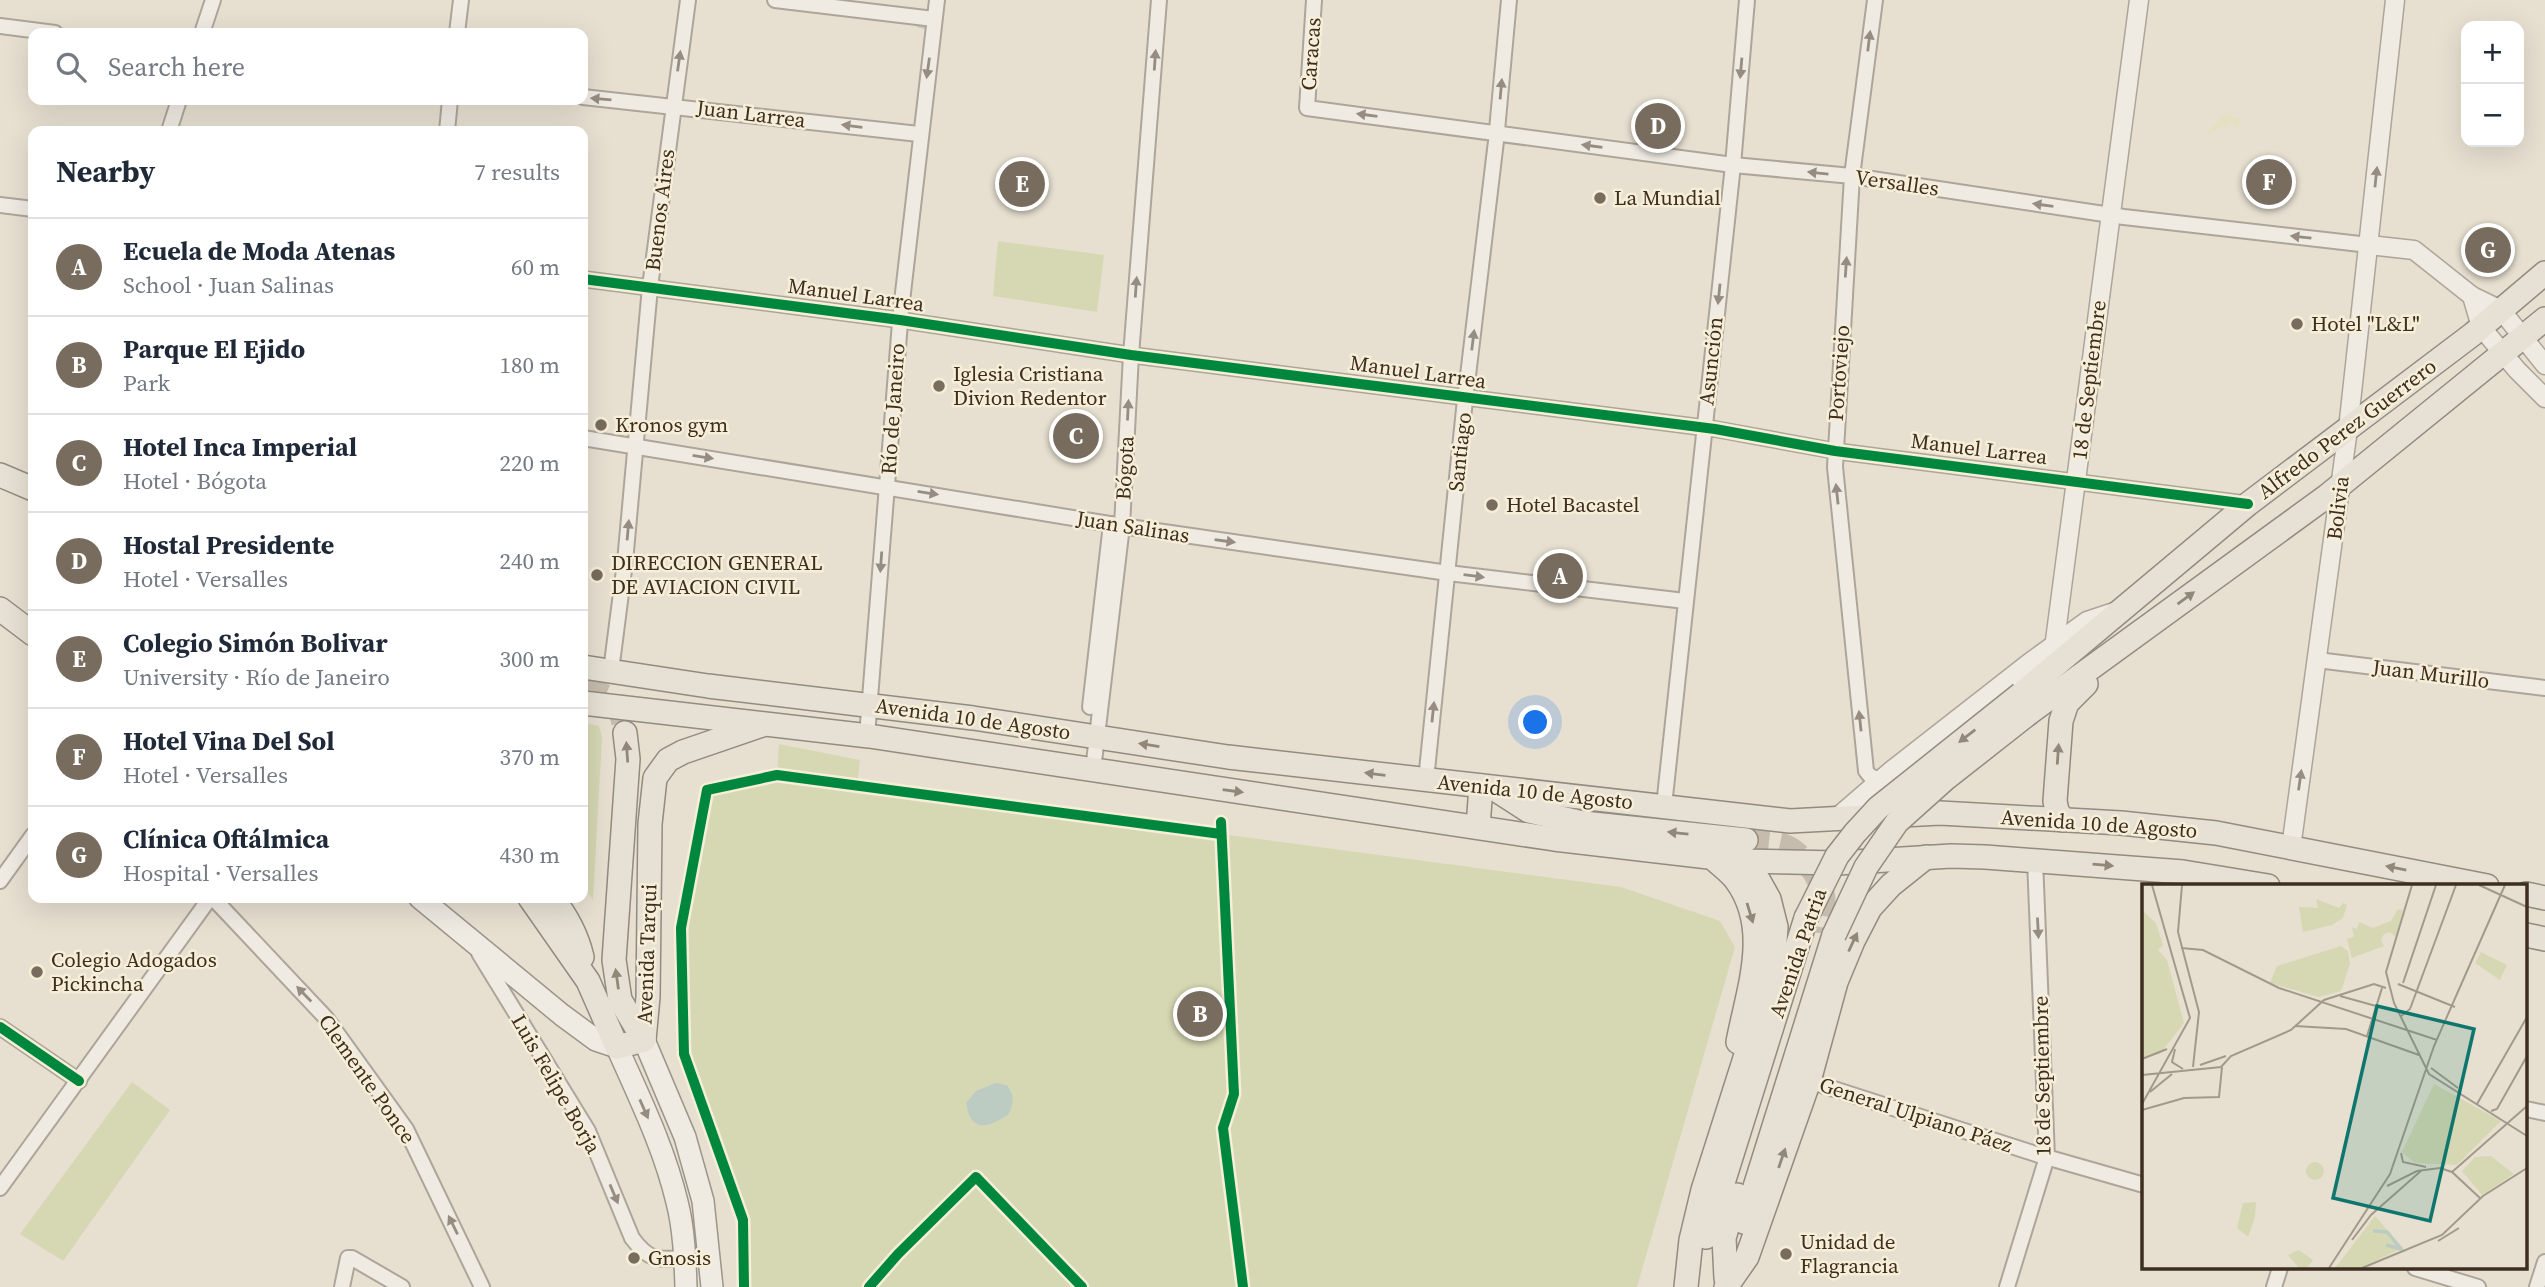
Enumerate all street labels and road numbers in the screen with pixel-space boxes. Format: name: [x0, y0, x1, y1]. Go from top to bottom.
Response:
street label: Caracas: [1293, 16, 1328, 92]
street label: Juan Larrea: [694, 92, 807, 135]
street label: Buenos Aires: [638, 147, 681, 272]
street label: Versalles: [1853, 162, 1941, 203]
street label: Manuel Larrea: [786, 271, 926, 318]
street label: 18 de Septiembre: [2064, 298, 2113, 462]
street label: Asunción: [1691, 315, 1730, 407]
street label: Portoviejo: [1821, 324, 1856, 422]
street label: Río de Janeiro: [873, 342, 912, 476]
street label: Manuel Larrea: [1348, 348, 1488, 395]
street label: Alfredo Perez Guerrero: [2251, 352, 2442, 506]
street label: Santiago: [1441, 411, 1478, 493]
street label: Manuel Larrea: [1909, 426, 2049, 471]
street label: Bógota: [1108, 435, 1141, 501]
street label: Bolivia: [2319, 474, 2356, 542]
street label: Juan Salinas: [1073, 503, 1192, 550]
street label: Juan Murillo: [2370, 652, 2491, 695]
street label: Avenida 10 de Agosto: [874, 690, 1073, 747]
street label: Avenida 10 de Agosto: [1436, 767, 1634, 816]
street label: Avenida 10 de Agosto: [2000, 802, 2198, 845]
street label: Avenida Tarqui: [630, 883, 663, 1025]
street label: Avenida Patria: [1762, 884, 1833, 1022]
street label: 18 de Septiembre: [2026, 995, 2057, 1157]
street label: Clemente Ponce: [312, 1008, 423, 1149]
street label: Luis Felipe Borja: [505, 1009, 608, 1159]
street label: General Ulpiano Páez: [1816, 1070, 2017, 1160]

